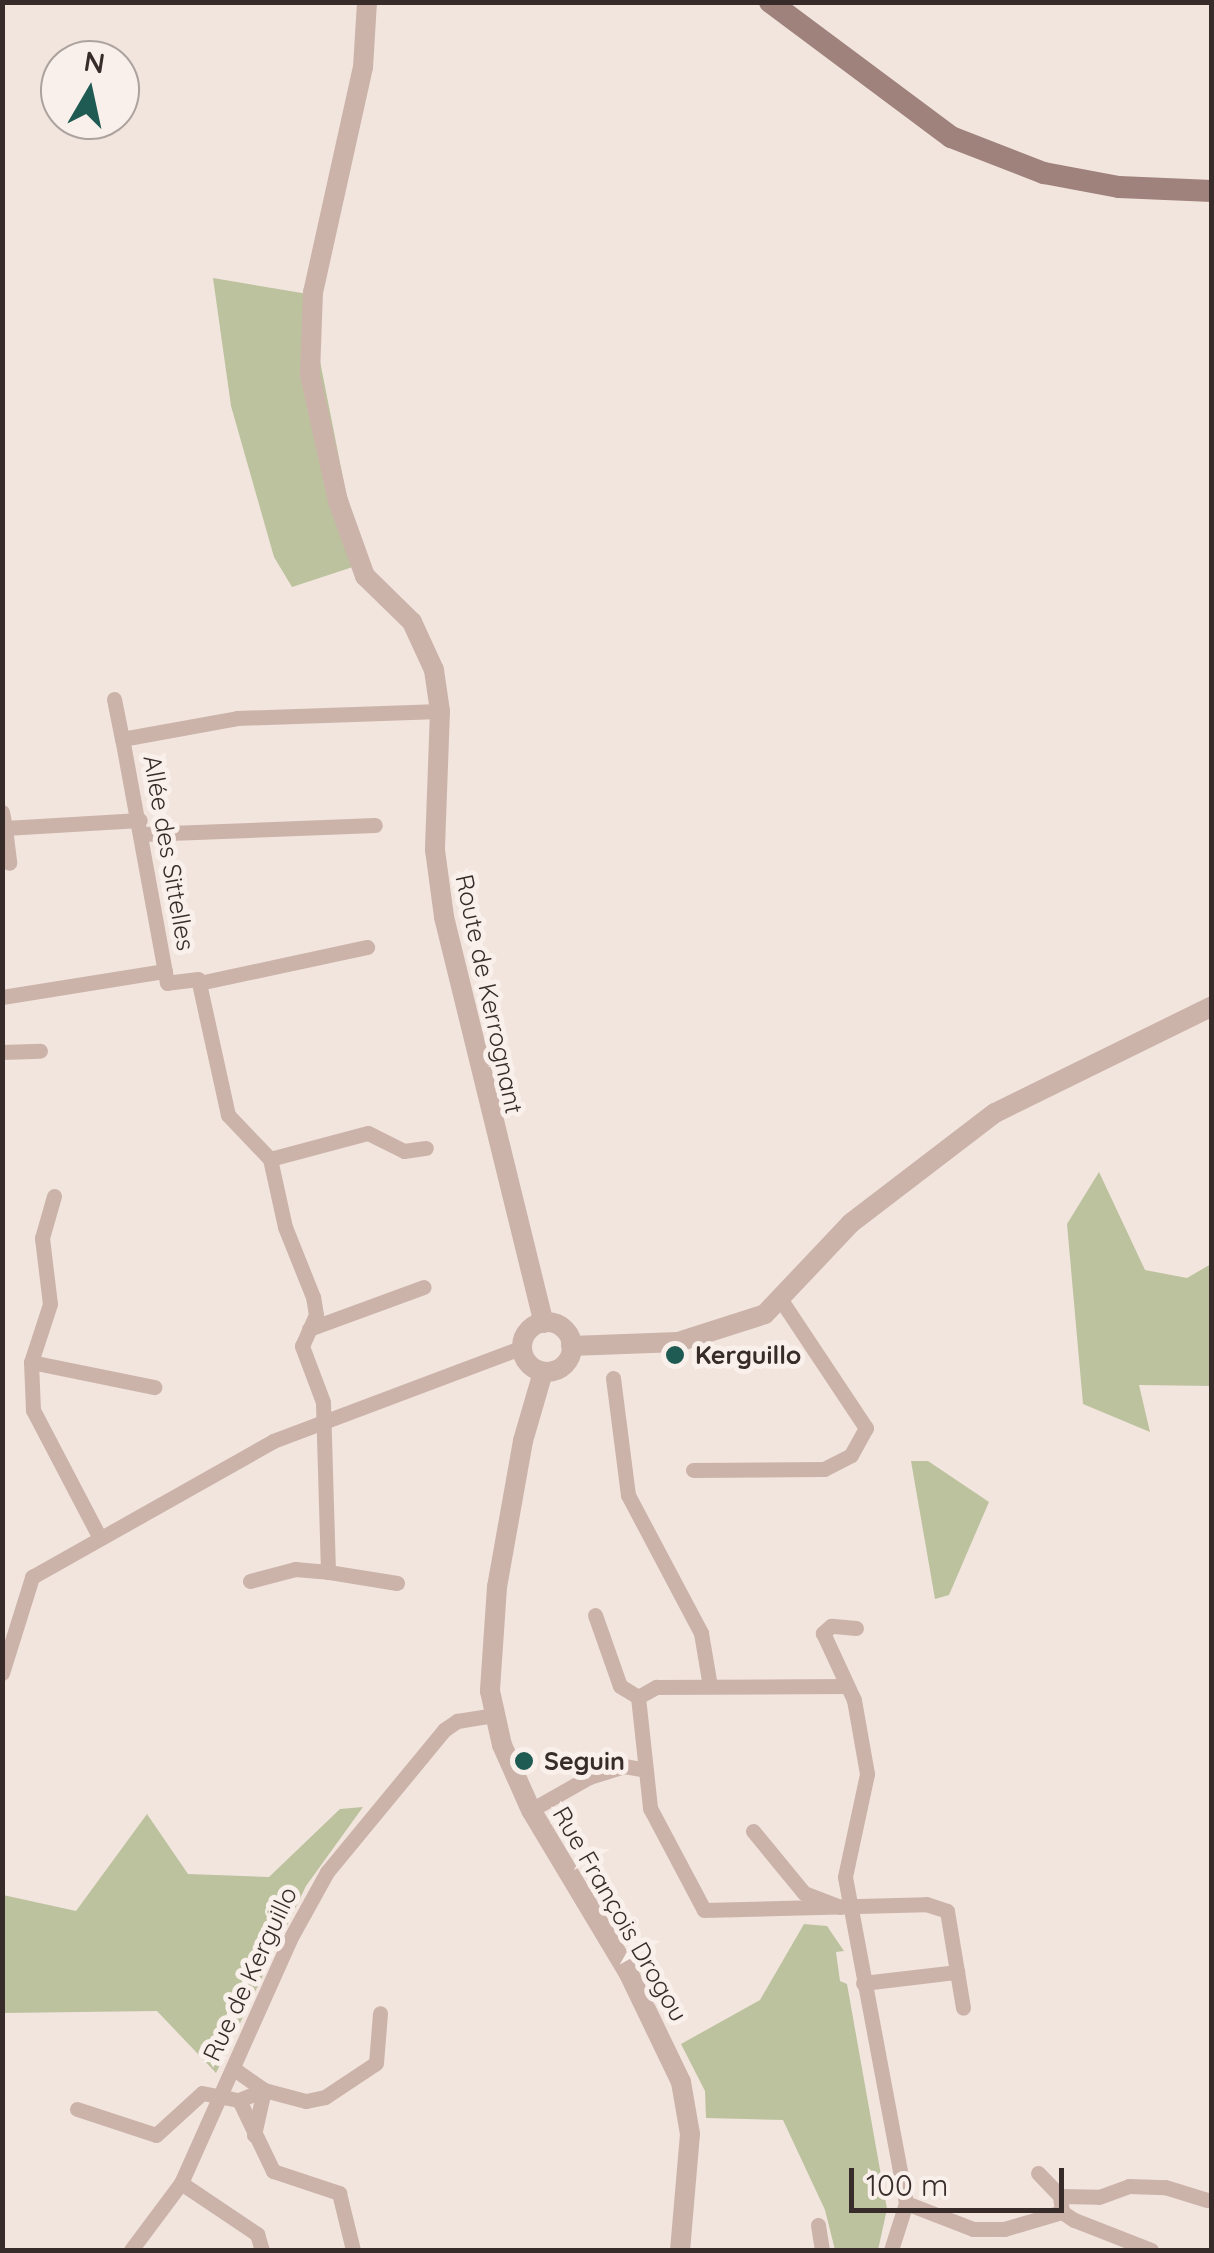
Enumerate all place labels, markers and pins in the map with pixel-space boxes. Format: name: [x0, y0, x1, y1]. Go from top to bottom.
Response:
place label: Kerguillo: [695, 1340, 801, 1370]
marker: Kerguillo: [664, 1344, 686, 1366]
place label: Seguin: [544, 1746, 625, 1776]
marker: Seguin: [513, 1750, 535, 1772]

